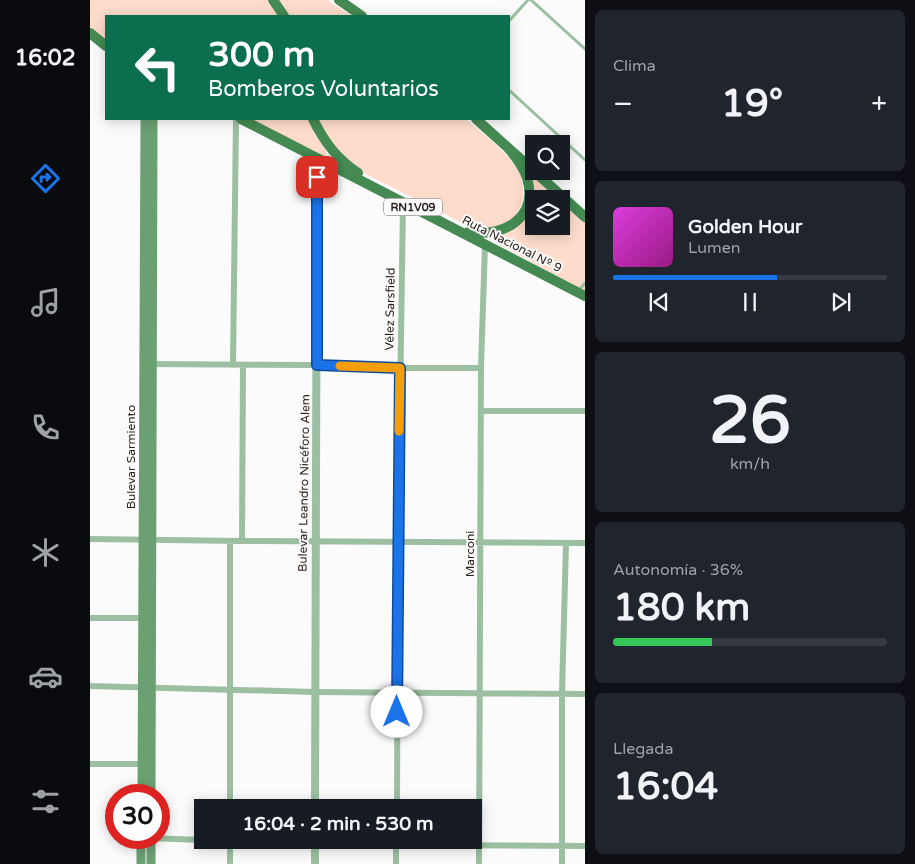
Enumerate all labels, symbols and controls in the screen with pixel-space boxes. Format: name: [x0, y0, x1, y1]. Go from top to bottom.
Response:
text: 300 m: [208, 34, 315, 76]
icon: left: [125, 35, 190, 100]
text: 16:02: [15, 45, 75, 71]
text: Clima: [613, 56, 656, 76]
text: Bomberos Voluntarios: [208, 76, 439, 102]
text: 19°: [721, 81, 783, 127]
text: −: [613, 87, 633, 121]
text: +: [871, 87, 887, 121]
map controls: [525, 135, 570, 235]
button: search: [525, 135, 570, 180]
pin: [296, 156, 338, 198]
icon: directions: [28, 161, 63, 196]
icon: arrive: [303, 163, 331, 191]
button: layers: [525, 190, 570, 235]
road number: RN1V09: [384, 198, 442, 216]
street label: Ruta Nacional Nº 9: [460, 213, 564, 275]
text: Golden Hour: [688, 216, 802, 238]
text: Lumen: [688, 238, 740, 258]
street label: Vélez Sarsfield: [382, 267, 398, 351]
icon: music: [28, 285, 63, 320]
icon: previous: [645, 288, 673, 316]
icon: pause: [736, 288, 764, 316]
icon: next: [827, 288, 855, 316]
text: 26: [709, 382, 791, 461]
street label: Bulevar Leandro Nicéforo Alem: [295, 394, 313, 572]
street label: Bulevar Sarmiento: [124, 405, 138, 509]
icon: phone: [28, 410, 63, 445]
text: km/h: [730, 454, 770, 474]
street label: Marconi: [463, 531, 477, 577]
icon: climate: [28, 535, 63, 570]
text: Autonomía · 36%: [613, 560, 743, 580]
text: 180 km: [613, 585, 750, 631]
icon: car: [28, 659, 63, 694]
position arrow: [370, 685, 422, 737]
text: Llegada: [613, 739, 673, 759]
text: 16:04: [613, 764, 718, 810]
icon: filters: [28, 784, 63, 819]
speed limit sign: 30: [105, 784, 170, 849]
text: 16:04 · 2 min · 530 m: [242, 813, 434, 835]

